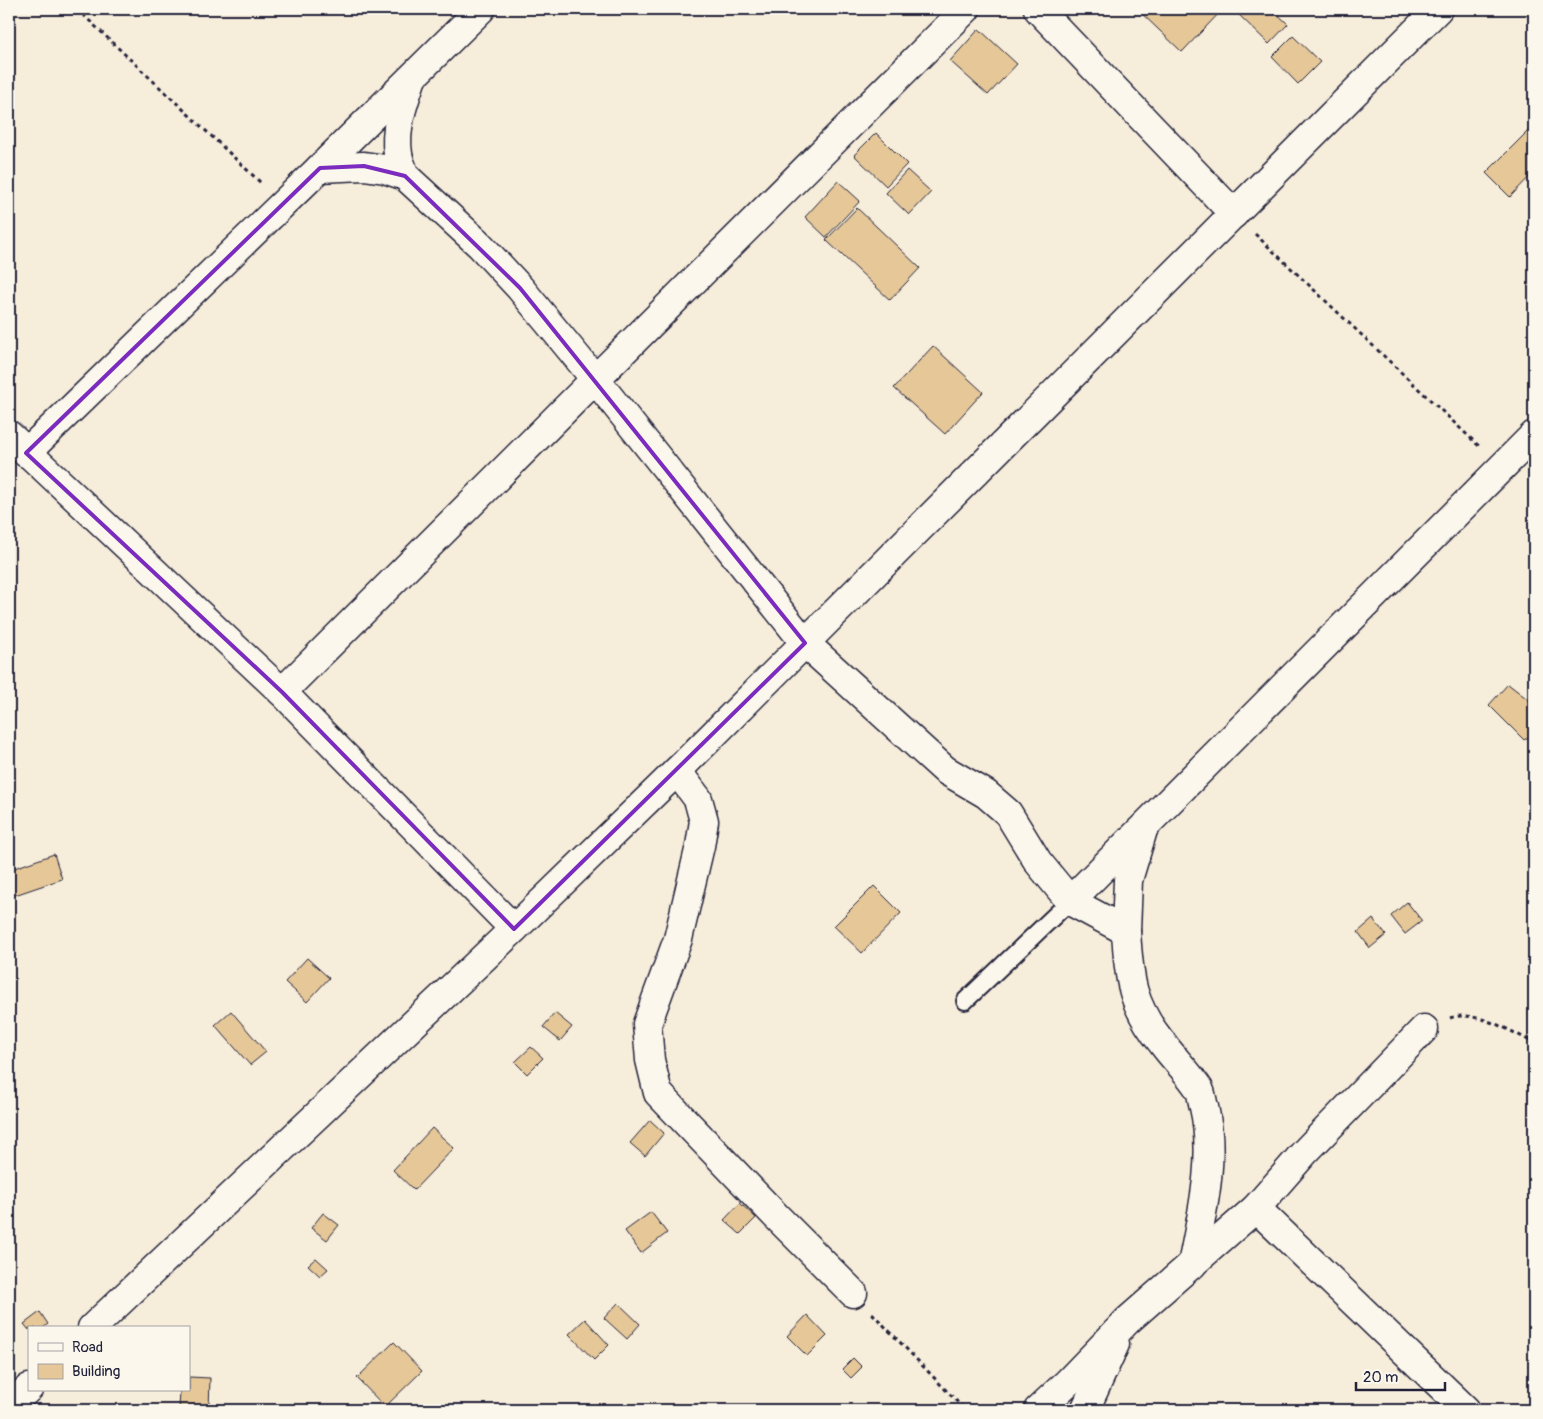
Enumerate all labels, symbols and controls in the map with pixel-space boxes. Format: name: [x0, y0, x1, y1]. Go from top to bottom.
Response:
legend: [28, 1326, 190, 1392]
text: Road: [72, 1338, 103, 1357]
scale bar: [1356, 1359, 1444, 1391]
text: Building: [72, 1362, 120, 1381]
text: 20 m: [1363, 1368, 1398, 1387]

